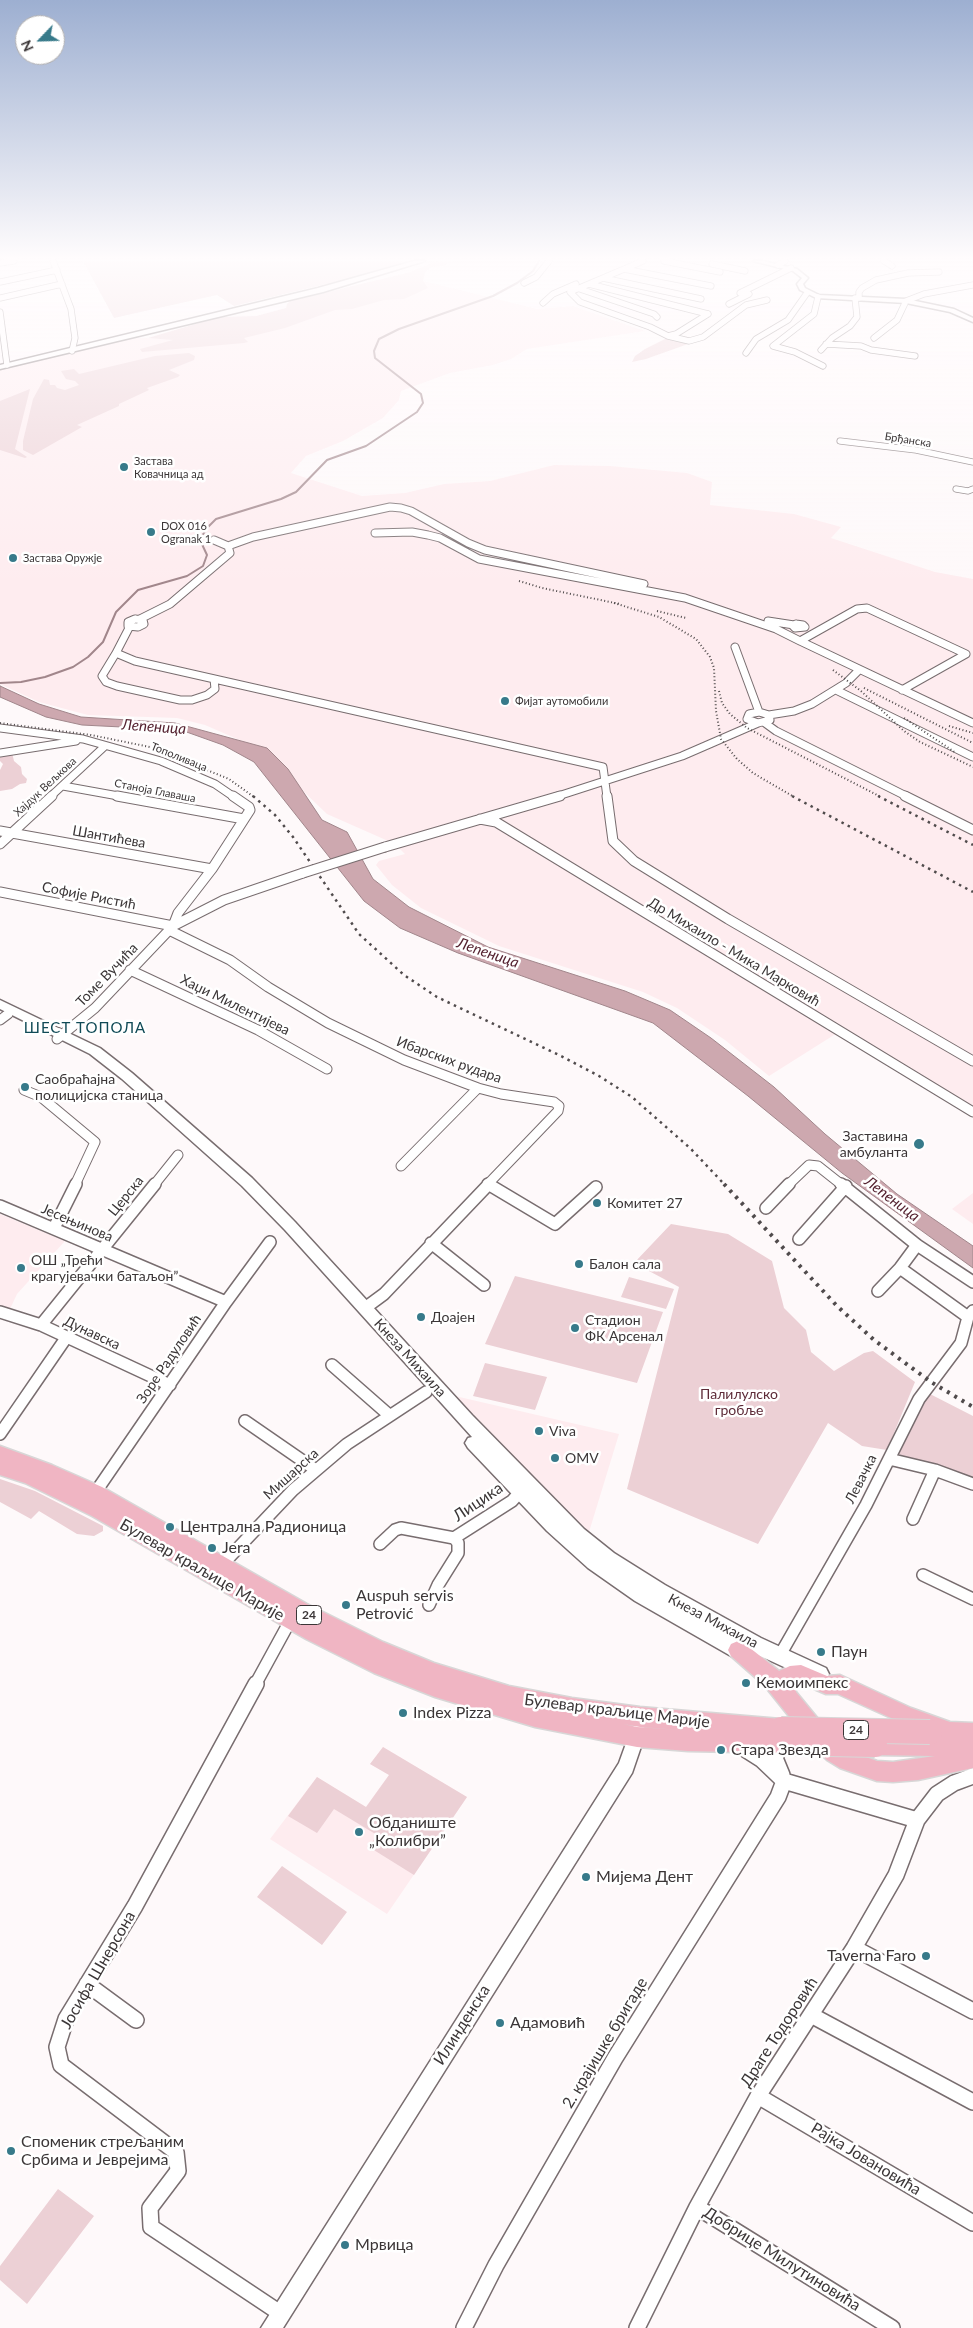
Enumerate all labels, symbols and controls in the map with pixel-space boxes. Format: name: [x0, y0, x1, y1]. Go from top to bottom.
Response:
north arrow: [15, 15, 65, 65]
text: N: [17, 38, 37, 54]
street label: Брђанска: [884, 430, 932, 450]
place label: Застава Ковачница ад: [134, 454, 204, 480]
marker: Застава Ковачница ад: [118, 461, 130, 473]
place label: DOX 016 Ogranak 1: [161, 519, 211, 545]
marker: DOX 016 Ogranak 1: [145, 526, 157, 538]
place label: Застава Оружје: [23, 551, 102, 565]
marker: Застава Оружје: [7, 552, 19, 564]
place label: Фијат аутомобили: [515, 694, 608, 708]
marker: Фијат аутомобили: [499, 695, 511, 707]
water label: Лепеница: [121, 716, 187, 738]
street label: Тополиваца: [149, 740, 209, 774]
street label: Хајдук Вељкова: [11, 755, 79, 819]
street label: Станоја Главаша: [113, 777, 197, 805]
street label: Шантићева: [71, 822, 147, 852]
street label: Софије Ристић: [41, 879, 137, 913]
street label: Др Михаило - Мика Марковић: [645, 894, 823, 1010]
water label: Лепеница: [455, 934, 521, 972]
street label: Томе Вучића: [73, 940, 141, 1010]
street label: Хаџи Милентијева: [178, 971, 292, 1039]
district label: ШЕСТ ТОПОЛА: [22, 1019, 148, 1037]
street label: Ибарских рудара: [394, 1033, 504, 1087]
place label: Саобраћајна полицијска станица: [35, 1071, 163, 1104]
marker: Саобраћајна полицијска станица: [19, 1081, 31, 1093]
place label: Заставина амбуланта: [840, 1128, 908, 1160]
marker: Заставина амбуланта: [912, 1137, 926, 1151]
water label: Лепеница: [861, 1172, 923, 1226]
street label: Церска: [105, 1173, 147, 1219]
place label: Комитет 27: [607, 1195, 683, 1211]
marker: Комитет 27: [591, 1197, 603, 1209]
street label: Јесењинова: [39, 1200, 115, 1246]
place label: ОШ „Трећи крагујевачки батаљон”: [31, 1252, 178, 1284]
place label: Балон сала: [589, 1256, 661, 1272]
marker: Балон сала: [573, 1258, 585, 1270]
marker: ОШ „Трећи крагујевачки батаљон”: [15, 1262, 27, 1274]
place label: Доајен: [431, 1309, 475, 1325]
street label: Зоре Радуловић: [133, 1311, 205, 1407]
marker: Доајен: [415, 1311, 427, 1323]
place label: Стадион ФК Арсенал: [585, 1312, 663, 1344]
street label: Дунавска: [61, 1313, 123, 1353]
street label: Кнеза Михаила: [370, 1315, 450, 1401]
marker: Стадион ФК Арсенал: [569, 1322, 581, 1334]
park label: Палилулско гробље: [700, 1386, 778, 1418]
place label: Viva: [549, 1423, 576, 1439]
marker: Viva: [533, 1425, 545, 1437]
street label: Мишарска: [260, 1445, 322, 1503]
place label: OMV: [565, 1450, 599, 1466]
marker: OMV: [549, 1452, 561, 1464]
street label: Левачка: [842, 1452, 880, 1506]
street label: Лицика: [449, 1478, 507, 1526]
street label: Булевар краљице Марије: [116, 1515, 288, 1625]
place label: Централна Радионица: [180, 1517, 346, 1537]
marker: Централна Радионица: [164, 1521, 176, 1533]
place label: Jera: [222, 1538, 251, 1558]
marker: Jera: [206, 1542, 218, 1554]
place label: Auspuh servis Petrović: [356, 1586, 454, 1624]
street label: Кнеза Михаила: [665, 1590, 761, 1652]
marker: Auspuh servis Petrović: [340, 1599, 352, 1611]
road number: 24: [296, 1606, 322, 1624]
place label: Паун: [831, 1642, 868, 1662]
marker: Паун: [815, 1646, 827, 1658]
place label: Кемоимпекс: [756, 1673, 848, 1693]
marker: Кемоимпекс: [740, 1677, 752, 1689]
street label: Булевар краљице Марије: [523, 1690, 711, 1732]
place label: Index Pizza: [413, 1703, 491, 1723]
marker: Index Pizza: [397, 1707, 409, 1719]
road number: 24: [844, 1720, 868, 1740]
place label: Стара Звезда: [731, 1740, 829, 1760]
marker: Стара Звезда: [715, 1744, 727, 1756]
place label: Обданиште „Колибри”: [369, 1813, 456, 1851]
marker: Обданиште „Колибри”: [353, 1826, 365, 1838]
place label: Мијема Дент: [596, 1867, 693, 1887]
marker: Мијема Дент: [580, 1871, 592, 1883]
street label: Јосифа Шнерсона: [56, 1908, 140, 2032]
place label: Taverna Faro: [827, 1946, 916, 1966]
marker: Taverna Faro: [920, 1950, 932, 1962]
street label: Драге Тодоровић: [736, 1973, 822, 2091]
street label: 2. крајишке бригаде: [558, 1974, 652, 2112]
street label: Илинденска: [430, 1981, 494, 2069]
place label: Адамовић: [510, 2013, 585, 2033]
marker: Адамовић: [494, 2017, 506, 2029]
street label: Рајка Јовановића: [807, 2119, 925, 2199]
place label: Споменик стрељаним Србима и Јеврејима: [21, 2132, 184, 2170]
marker: Споменик стрељаним Србима и Јеврејима: [5, 2145, 17, 2157]
street label: Добрице Милутиновића: [700, 2203, 864, 2315]
place label: Мрвица: [355, 2235, 413, 2255]
marker: Мрвица: [339, 2239, 351, 2251]

